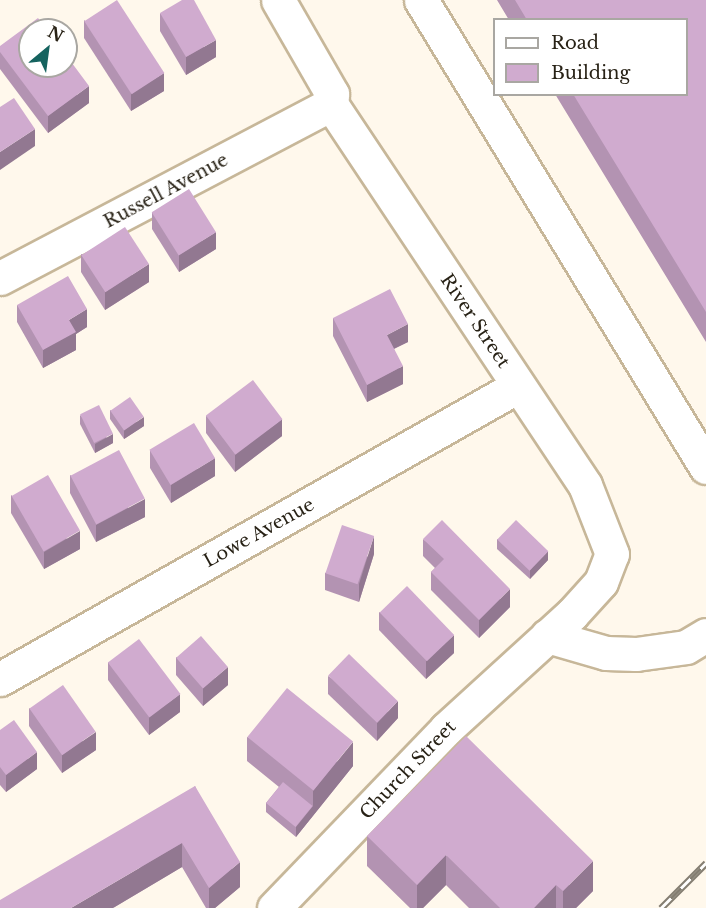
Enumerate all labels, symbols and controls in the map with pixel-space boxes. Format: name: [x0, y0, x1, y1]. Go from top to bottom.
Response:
north arrow: [18, 18, 78, 78]
legend: [493, 18, 688, 96]
text: N: [44, 22, 67, 46]
text: Road: [551, 32, 599, 54]
text: Building: [551, 62, 630, 84]
street label: Russell Avenue: [100, 149, 232, 233]
street label: River Street: [436, 270, 514, 372]
street label: Lowe Avenue: [200, 494, 318, 572]
street label: Church Street: [356, 716, 460, 824]

